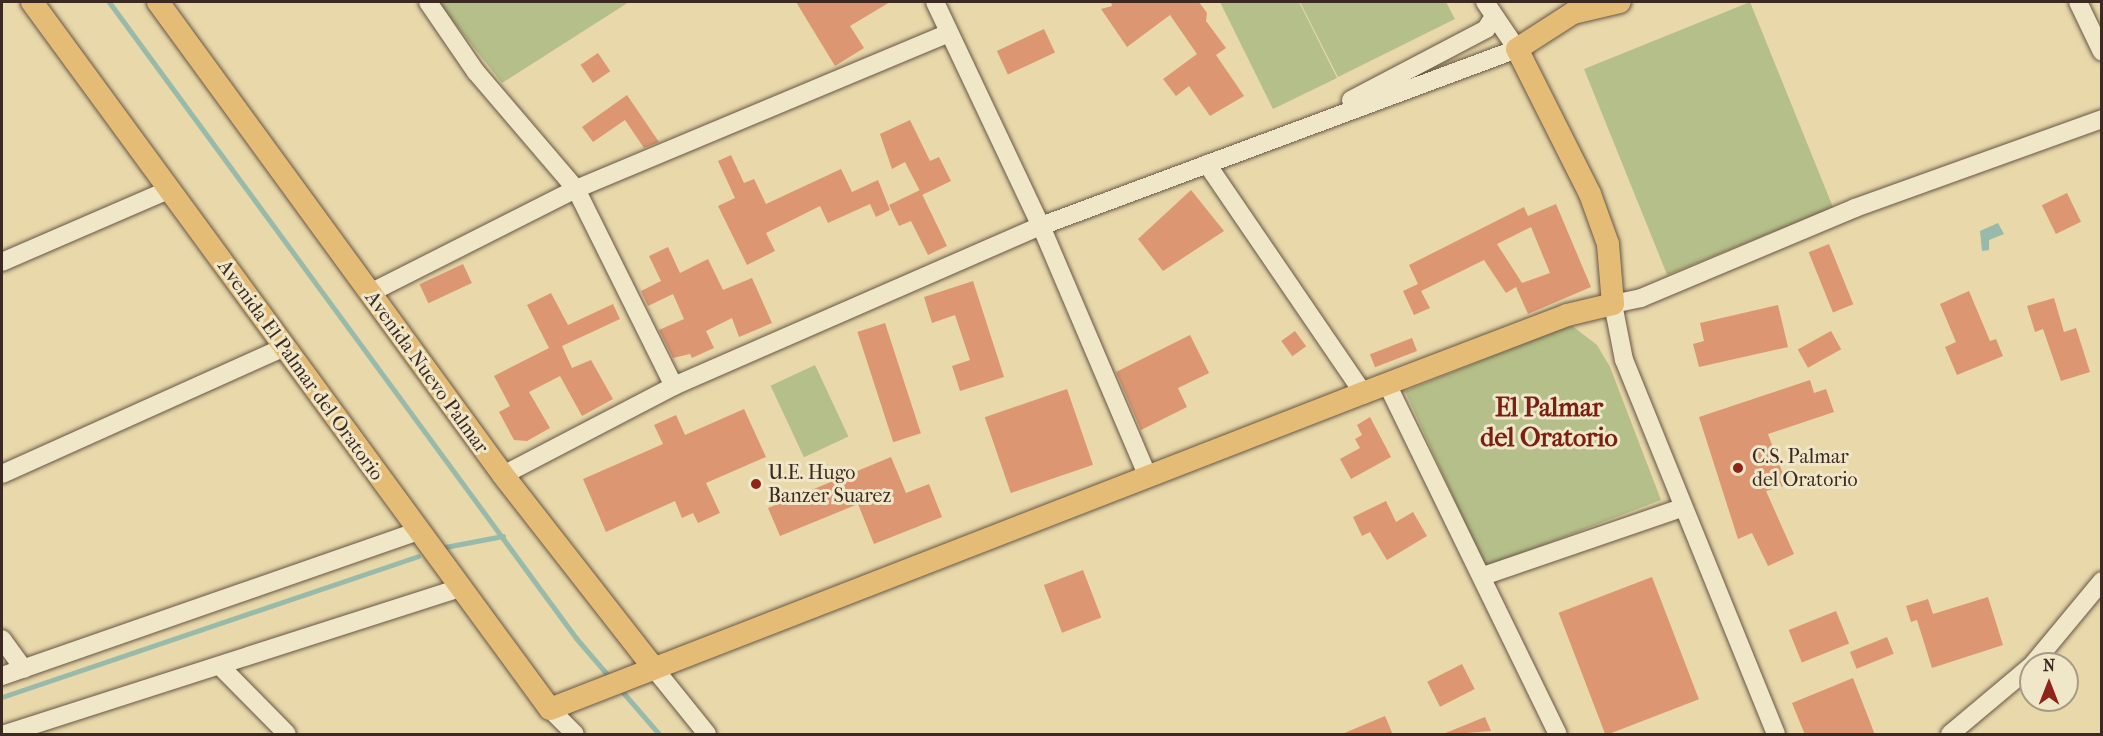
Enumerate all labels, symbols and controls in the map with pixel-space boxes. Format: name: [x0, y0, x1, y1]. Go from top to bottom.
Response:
street label: Avenida El Palmar del Oratorio: [213, 255, 389, 485]
street label: Avenida Nuevo Palmar: [360, 286, 494, 458]
district label: El Palmar del Oratorio: [1480, 392, 1618, 454]
place label: C.S. Palmar del Oratorio: [1752, 444, 1858, 491]
marker: C.S. Palmar del Oratorio: [1729, 459, 1747, 477]
place label: U.E. Hugo Banzer Suarez: [768, 460, 891, 507]
marker: U.E. Hugo Banzer Suarez: [749, 477, 763, 491]
north arrow: [2019, 652, 2079, 712]
text: N: [2043, 656, 2055, 675]

